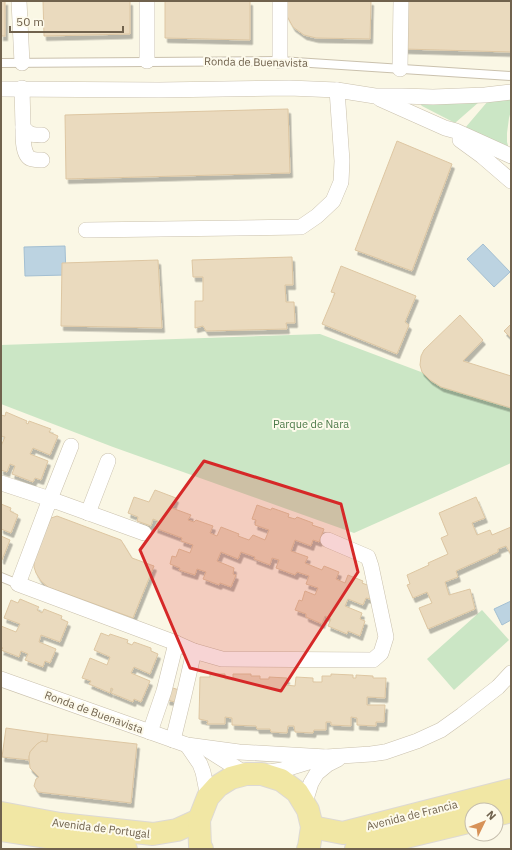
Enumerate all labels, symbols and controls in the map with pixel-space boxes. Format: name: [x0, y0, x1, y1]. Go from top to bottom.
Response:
scale bar: [10, 8, 123, 34]
text: 50 m: [16, 14, 44, 29]
street label: Ronda de Buenavista: [204, 54, 308, 70]
park label: Parque de Nara: [273, 417, 349, 431]
street label: Ronda de Buenavista: [43, 688, 145, 736]
street label: Avenida de Francia: [365, 797, 459, 833]
north arrow: [464, 802, 504, 842]
text: N: [483, 807, 499, 823]
street label: Avenida de Portugal: [51, 815, 151, 841]

